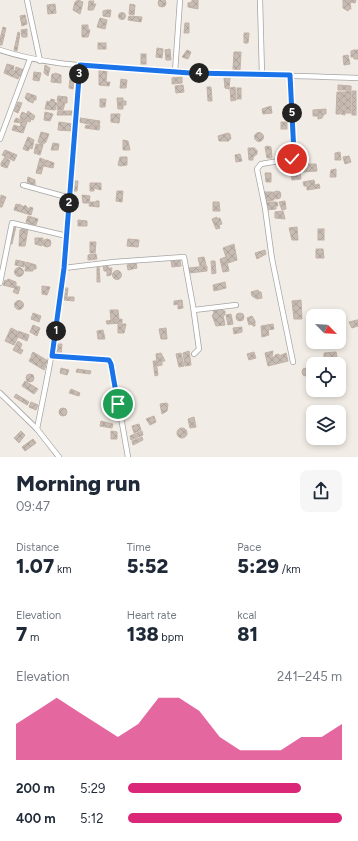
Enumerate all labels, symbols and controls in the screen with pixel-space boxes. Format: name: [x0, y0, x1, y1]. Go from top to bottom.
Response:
pin: 4: [189, 63, 209, 83]
pin: 3: [69, 64, 89, 84]
text: 4: [196, 66, 202, 79]
text: 3: [76, 67, 82, 80]
pin: 5: [282, 103, 302, 123]
text: 5: [289, 106, 295, 119]
pin: [275, 142, 309, 176]
icon: check: [281, 148, 303, 170]
pin: 2: [59, 193, 79, 213]
text: 2: [66, 196, 72, 209]
north arrow: [306, 309, 346, 349]
map controls: [306, 309, 346, 445]
pin: 1: [46, 321, 66, 341]
text: 1: [54, 324, 58, 337]
button: locate: [306, 357, 346, 397]
pin: [101, 387, 135, 421]
icon: arrive: [107, 393, 129, 415]
button: layers: [306, 405, 346, 445]
text: Morning run: [16, 470, 140, 497]
button: share: [300, 470, 342, 512]
text: 09:47: [16, 499, 50, 514]
text: Distance: [16, 541, 59, 554]
text: Time: [127, 541, 151, 554]
text: Pace: [237, 541, 261, 554]
text: 1.07: [16, 554, 54, 578]
text: 5:52: [127, 554, 168, 578]
text: 5:29: [237, 554, 279, 578]
text: km: [54, 563, 72, 576]
text: /km: [279, 563, 301, 576]
text: Elevation: [16, 609, 61, 622]
text: Heart rate: [127, 609, 177, 622]
text: kcal: [237, 609, 257, 622]
text: 7: [16, 622, 27, 646]
text: 138: [127, 622, 159, 646]
text: 81: [237, 622, 258, 646]
text: m: [27, 631, 39, 644]
text: bpm: [159, 631, 184, 644]
text: Elevation: [16, 669, 69, 684]
text: 241–245 m: [277, 669, 342, 684]
text: 200 m: [16, 781, 55, 796]
text: 5:29: [80, 781, 105, 796]
text: 400 m: [16, 811, 56, 826]
text: 5:12: [80, 811, 103, 826]

